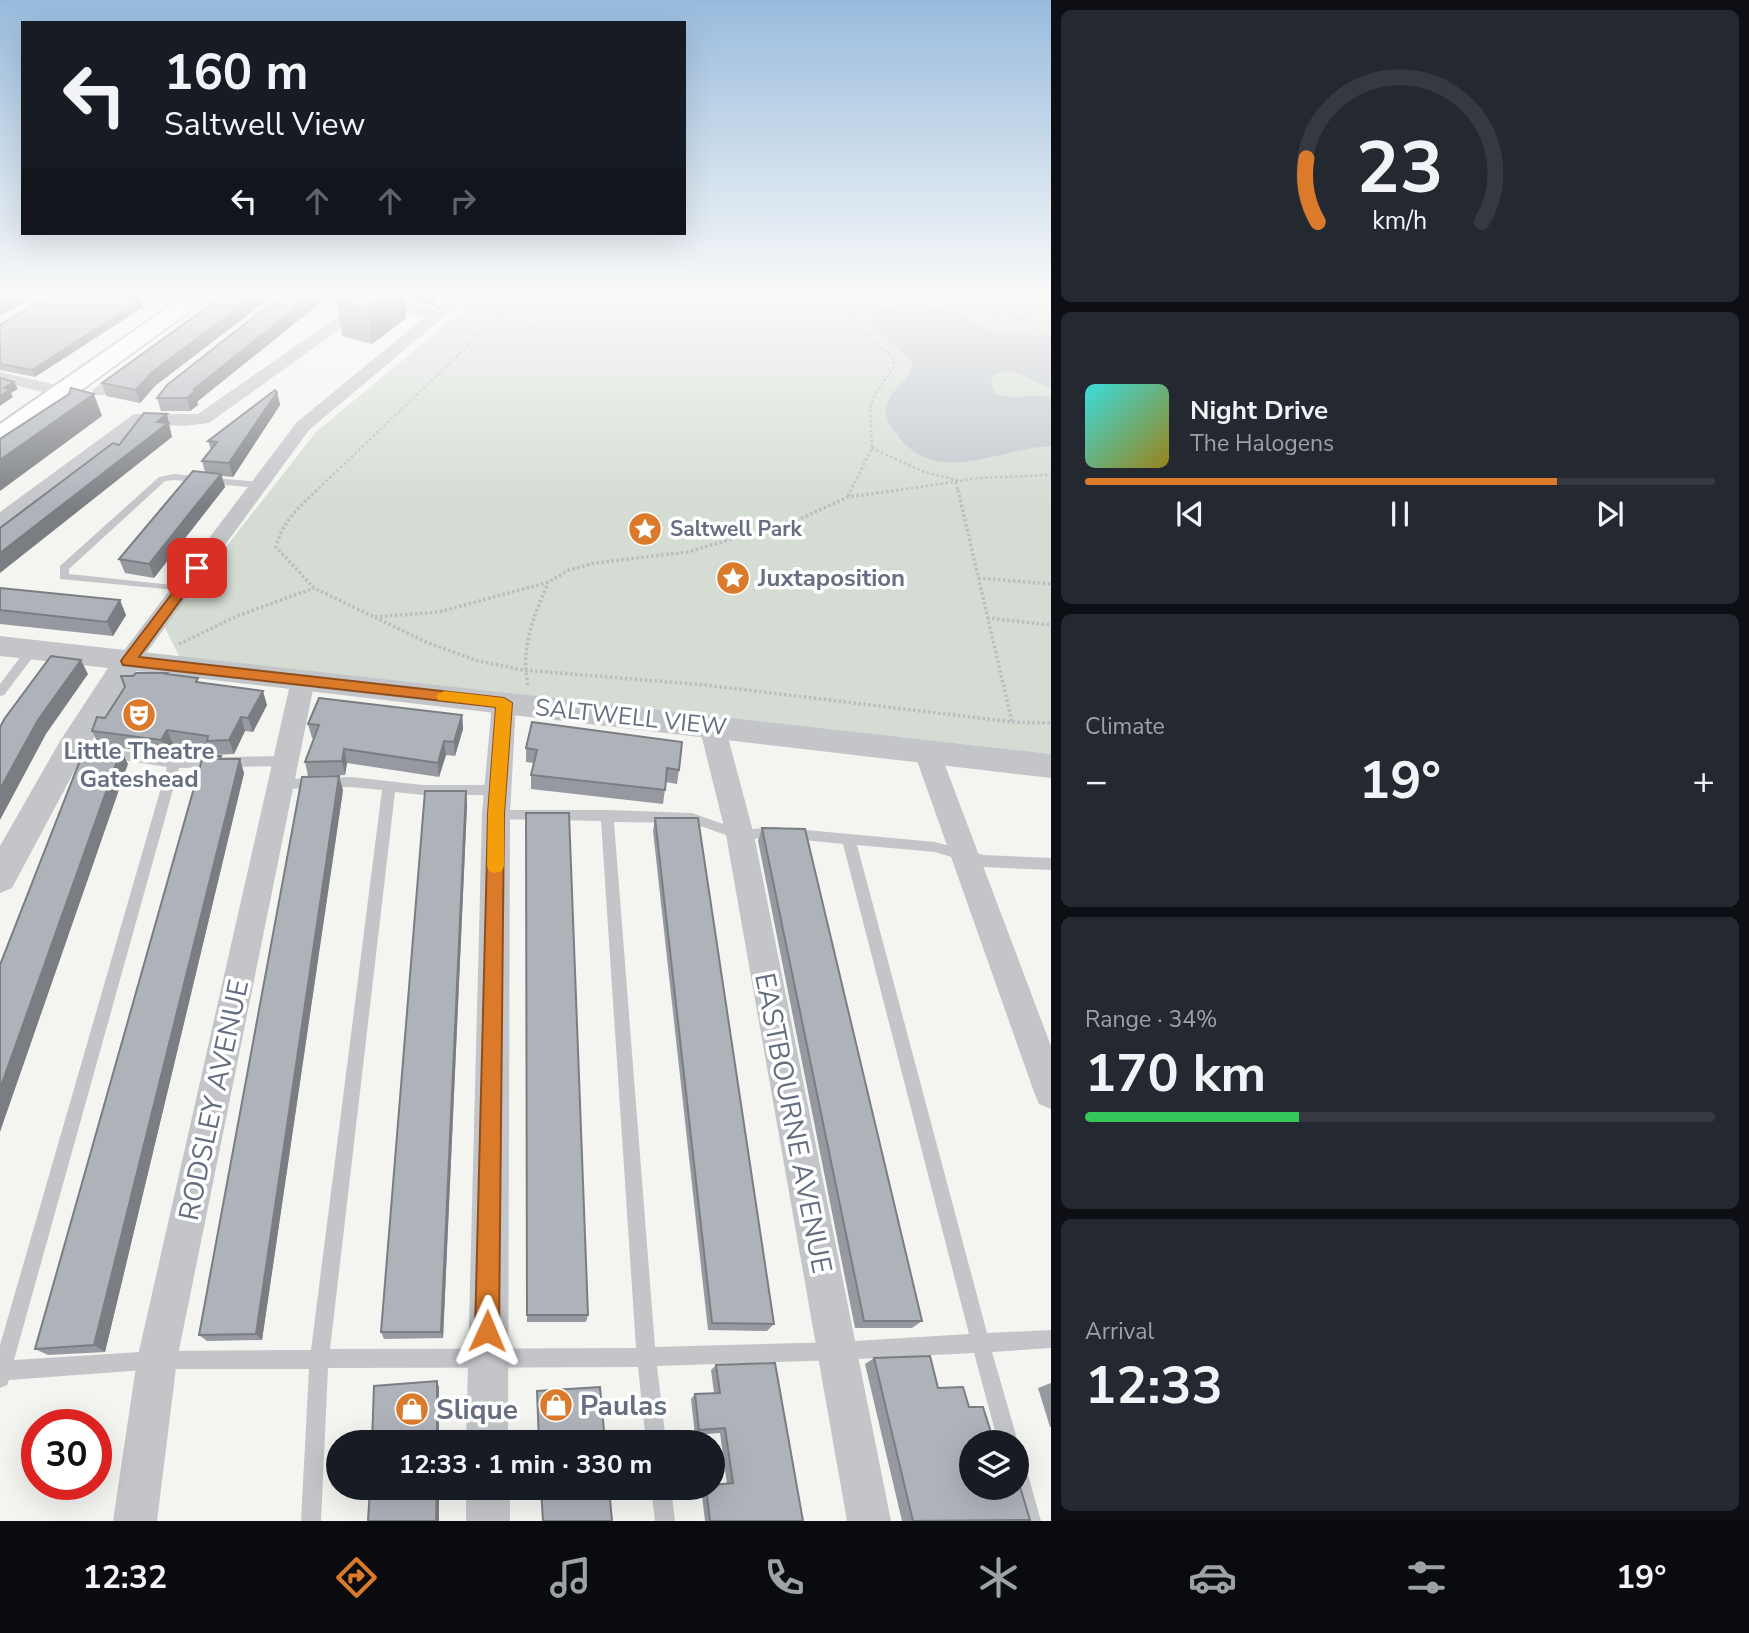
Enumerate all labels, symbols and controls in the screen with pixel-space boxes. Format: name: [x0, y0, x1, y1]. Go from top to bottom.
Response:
text: 160 m: [164, 39, 308, 106]
icon: left: [49, 49, 140, 140]
text: Saltwell View: [164, 103, 365, 146]
text: 23: [1356, 118, 1444, 218]
icon: left: [225, 182, 263, 220]
icon: ahead: [298, 182, 336, 220]
icon: ahead: [371, 182, 409, 220]
icon: right: [444, 182, 482, 220]
text: km/h: [1372, 204, 1428, 238]
text: Night Drive: [1190, 393, 1328, 428]
text: The Halogens: [1190, 428, 1334, 459]
icon: previous: [1171, 495, 1209, 533]
icon: pause: [1381, 495, 1419, 533]
icon: next: [1591, 495, 1629, 533]
place icon: Saltwell Park: [626, 510, 664, 548]
place label: Saltwell Park: [670, 515, 802, 543]
pin: [167, 538, 227, 598]
icon: arrive: [178, 549, 216, 587]
place icon: Juxtaposition: [714, 559, 752, 597]
place label: Juxtaposition: [757, 562, 905, 594]
street label: SALTWELL VIEW: [534, 691, 728, 743]
theatre icon: Little Theatre Gateshead: [120, 696, 158, 734]
text: Climate: [1085, 711, 1165, 742]
place label: Little Theatre Gateshead: [64, 735, 214, 795]
text: 19°: [1359, 745, 1441, 816]
text: −: [1085, 756, 1108, 807]
text: +: [1692, 756, 1715, 807]
street label: EASTBOURNE AVENUE: [745, 970, 841, 1277]
street label: RODSLEY AVENUE: [170, 976, 258, 1224]
text: Range · 34%: [1085, 1004, 1217, 1035]
text: 170 km: [1085, 1038, 1266, 1109]
position arrow: [450, 1294, 524, 1368]
text: Arrival: [1085, 1316, 1154, 1347]
text: 12:33: [1085, 1350, 1223, 1421]
shop icon: Paulas: [537, 1386, 575, 1424]
place label: Paulas: [580, 1387, 667, 1425]
shop icon: Slique: [393, 1390, 431, 1428]
place label: Slique: [436, 1391, 518, 1429]
speed limit sign: 30: [21, 1409, 112, 1500]
map controls: [959, 1430, 1029, 1500]
button: layers: [959, 1430, 1029, 1500]
text: 12:33 · 1 min · 330 m: [399, 1447, 652, 1482]
icon: directions: [332, 1553, 381, 1602]
icon: music: [546, 1553, 595, 1602]
icon: phone: [760, 1553, 809, 1602]
icon: climate: [974, 1553, 1023, 1602]
icon: car: [1188, 1553, 1237, 1602]
icon: filters: [1402, 1553, 1451, 1602]
text: 12:32: [82, 1556, 167, 1599]
text: 19°: [1616, 1556, 1666, 1599]

